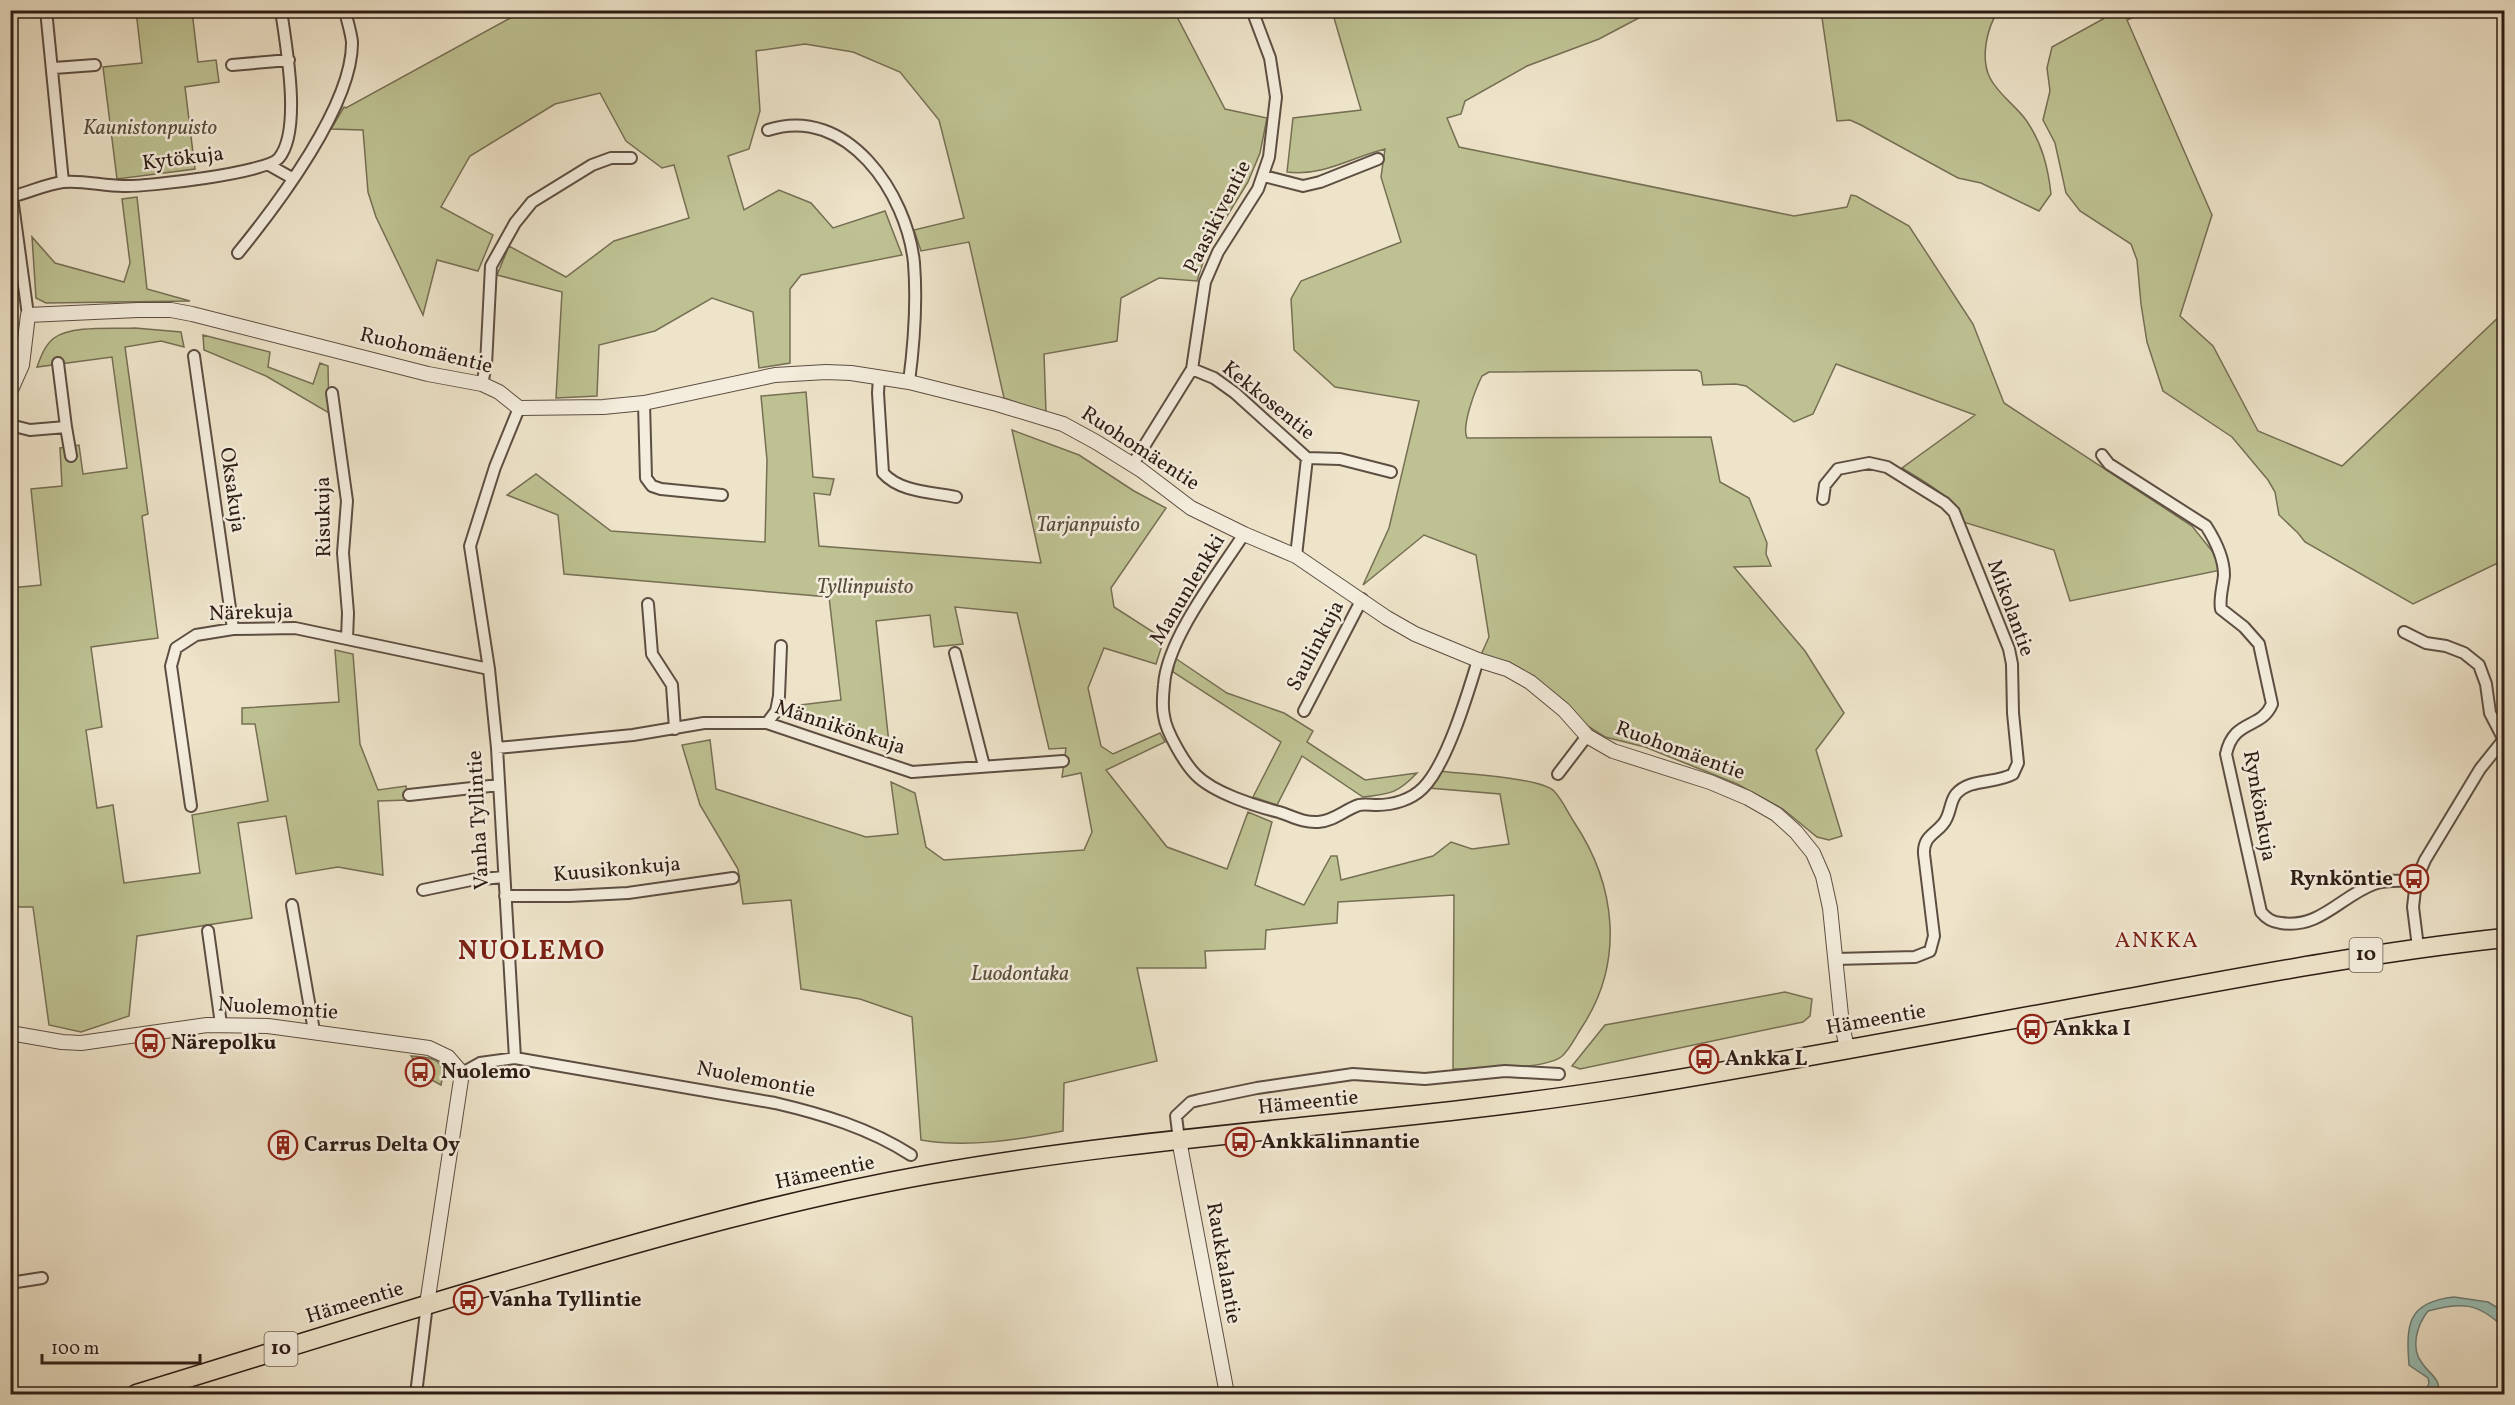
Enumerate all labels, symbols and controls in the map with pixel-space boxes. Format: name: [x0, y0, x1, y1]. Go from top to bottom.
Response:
park label: Kaunistonpuisto: [83, 114, 218, 143]
street label: Kytökuja: [141, 140, 225, 178]
street label: Paasikiventie: [1177, 155, 1259, 278]
street label: Ruohomäentie: [356, 320, 496, 382]
street label: Kekkosentie: [1215, 354, 1321, 448]
street label: Ruohomäentie: [1075, 400, 1205, 498]
street label: Oksakuja: [212, 445, 252, 535]
street label: Risukuja: [309, 476, 339, 558]
park label: Tarjanpuisto: [1036, 511, 1140, 540]
street label: Manunlenkki: [1143, 529, 1233, 651]
street label: Mikolantie: [1979, 556, 2041, 660]
park label: Tyllinpuisto: [817, 573, 914, 602]
street label: Saulinkuja: [1280, 596, 1352, 696]
street label: Närekuja: [208, 597, 294, 629]
street label: Männikönkuja: [771, 693, 909, 763]
street label: Ruohomäentie: [1611, 714, 1749, 788]
street label: Rynkönkuja: [2235, 748, 2283, 864]
street label: Vanha Tyllintie: [461, 749, 497, 891]
street label: Kuusikonkuja: [552, 850, 682, 890]
bus stop icon: Rynköntie: [2398, 863, 2430, 895]
place label: Rynköntie: [2290, 865, 2393, 894]
district label: ANKKA: [2115, 926, 2199, 957]
district label: NUOLEMO: [458, 933, 606, 971]
road number: 10: [2350, 938, 2382, 972]
park label: Luodontaka: [971, 960, 1069, 989]
street label: Nuolemontie: [217, 990, 339, 1028]
street label: Hämeentie: [1824, 997, 1928, 1043]
bus stop icon: Ankka I: [2016, 1013, 2048, 1045]
place label: Ankka I: [2053, 1015, 2131, 1044]
bus stop icon: Närepolku: [134, 1027, 166, 1059]
place label: Närepolku: [171, 1029, 276, 1058]
bus stop icon: Ankka L: [1688, 1043, 1720, 1075]
place label: Ankka L: [1725, 1045, 1808, 1074]
street label: Nuolemontie: [694, 1054, 818, 1106]
bus stop icon: Nuolemo: [404, 1056, 436, 1088]
place label: Nuolemo: [441, 1058, 531, 1087]
street label: Hämeentie: [1256, 1083, 1360, 1123]
bus stop icon: Ankkalinnantie: [1224, 1126, 1256, 1158]
place label: Ankkalinnantie: [1261, 1128, 1420, 1157]
building icon: Carrus Delta Oy: [267, 1129, 299, 1161]
place label: Carrus Delta Oy: [304, 1131, 460, 1160]
street label: Hämeentie: [773, 1148, 877, 1198]
street label: Raukkalantie: [1198, 1200, 1248, 1326]
street label: Hämeentie: [302, 1274, 408, 1332]
bus stop icon: Vanha Tyllintie: [452, 1284, 484, 1316]
place label: Vanha Tyllintie: [489, 1286, 642, 1315]
scale bar: [42, 1327, 200, 1365]
road number: 10: [264, 1332, 298, 1366]
text: 100 m: [51, 1337, 100, 1362]

